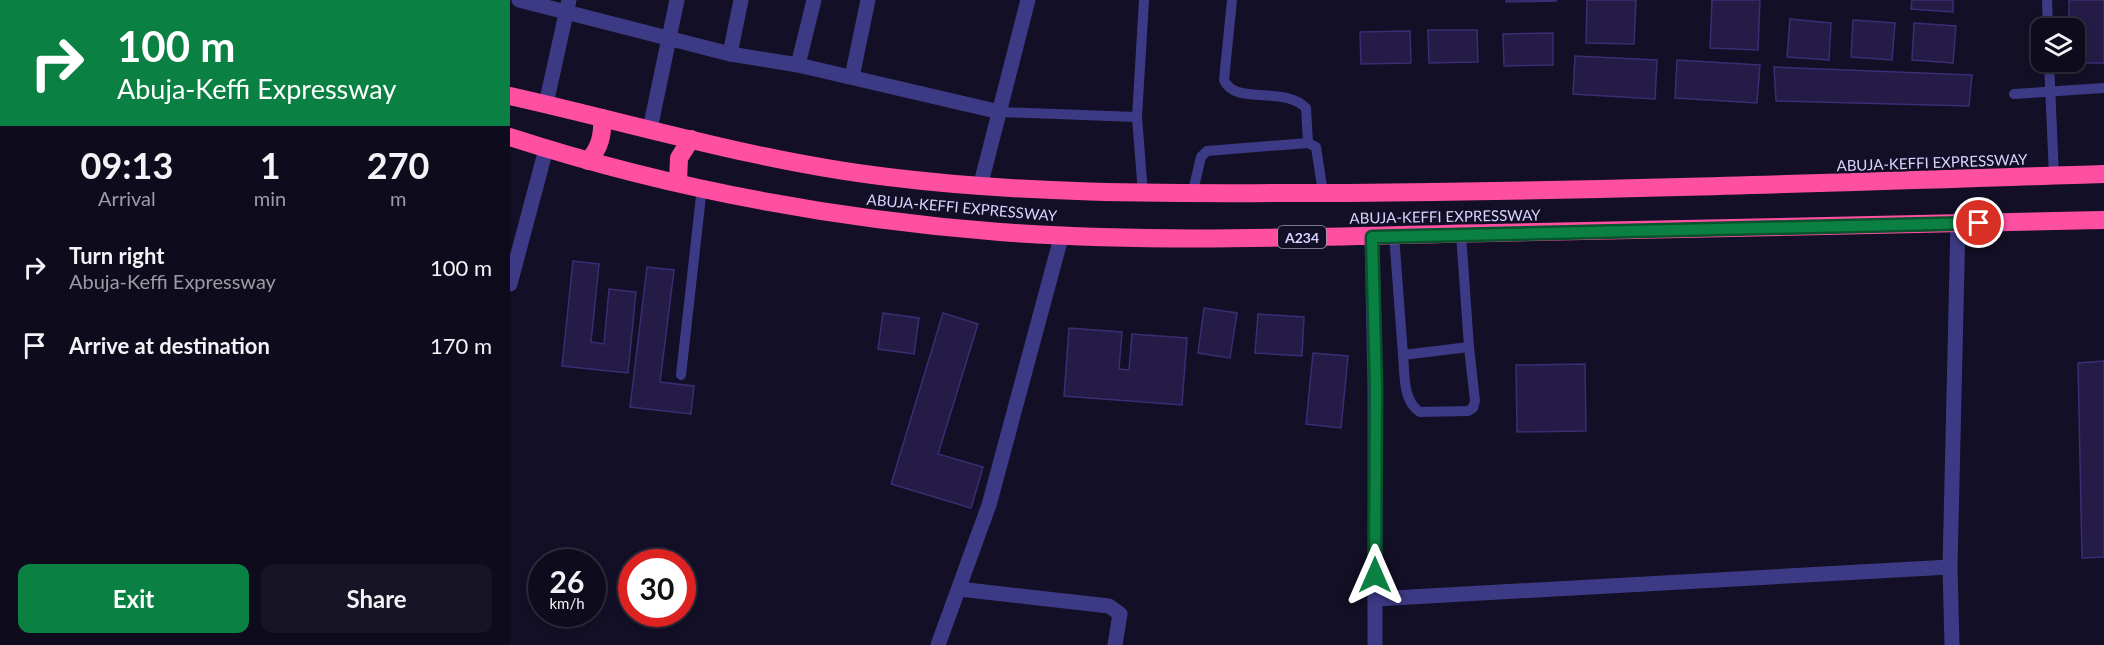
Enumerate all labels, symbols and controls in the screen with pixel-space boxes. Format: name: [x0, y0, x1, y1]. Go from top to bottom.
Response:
map controls: [2031, 18, 2085, 72]
button: layers: [2031, 18, 2085, 72]
text: 100 m: [117, 21, 235, 71]
icon: right: [18, 24, 96, 102]
text: Abuja-Keffi Expressway: [117, 72, 396, 105]
text: 09:13: [81, 143, 173, 187]
text: 1: [260, 143, 281, 187]
text: 270: [367, 143, 429, 187]
street label: ABUJA-KEFFI EXPRESSWAY: [1836, 150, 2028, 174]
text: Arrival: [98, 186, 156, 210]
text: min: [254, 186, 286, 210]
text: m: [390, 186, 406, 210]
street label: ABUJA-KEFFI EXPRESSWAY: [866, 190, 1059, 224]
pin: [1953, 197, 2004, 248]
street label: ABUJA-KEFFI EXPRESSWAY: [1349, 205, 1541, 227]
icon: arrive: [1962, 206, 1995, 239]
road number: A234: [1278, 226, 1326, 248]
text: Turn right: [69, 242, 164, 269]
icon: right: [18, 251, 51, 284]
text: 100 m: [430, 254, 492, 281]
text: Abuja-Keffi Expressway: [69, 269, 276, 293]
icon: arrive: [18, 329, 51, 362]
text: Arrive at destination: [69, 332, 270, 359]
text: 170 m: [430, 332, 492, 359]
position arrow: [1343, 543, 1407, 607]
speed limit sign: 30: [618, 549, 696, 627]
text: 26: [550, 563, 584, 599]
button: Exit: [18, 564, 249, 633]
button: Share: [261, 564, 492, 633]
text: km/h: [549, 594, 585, 612]

